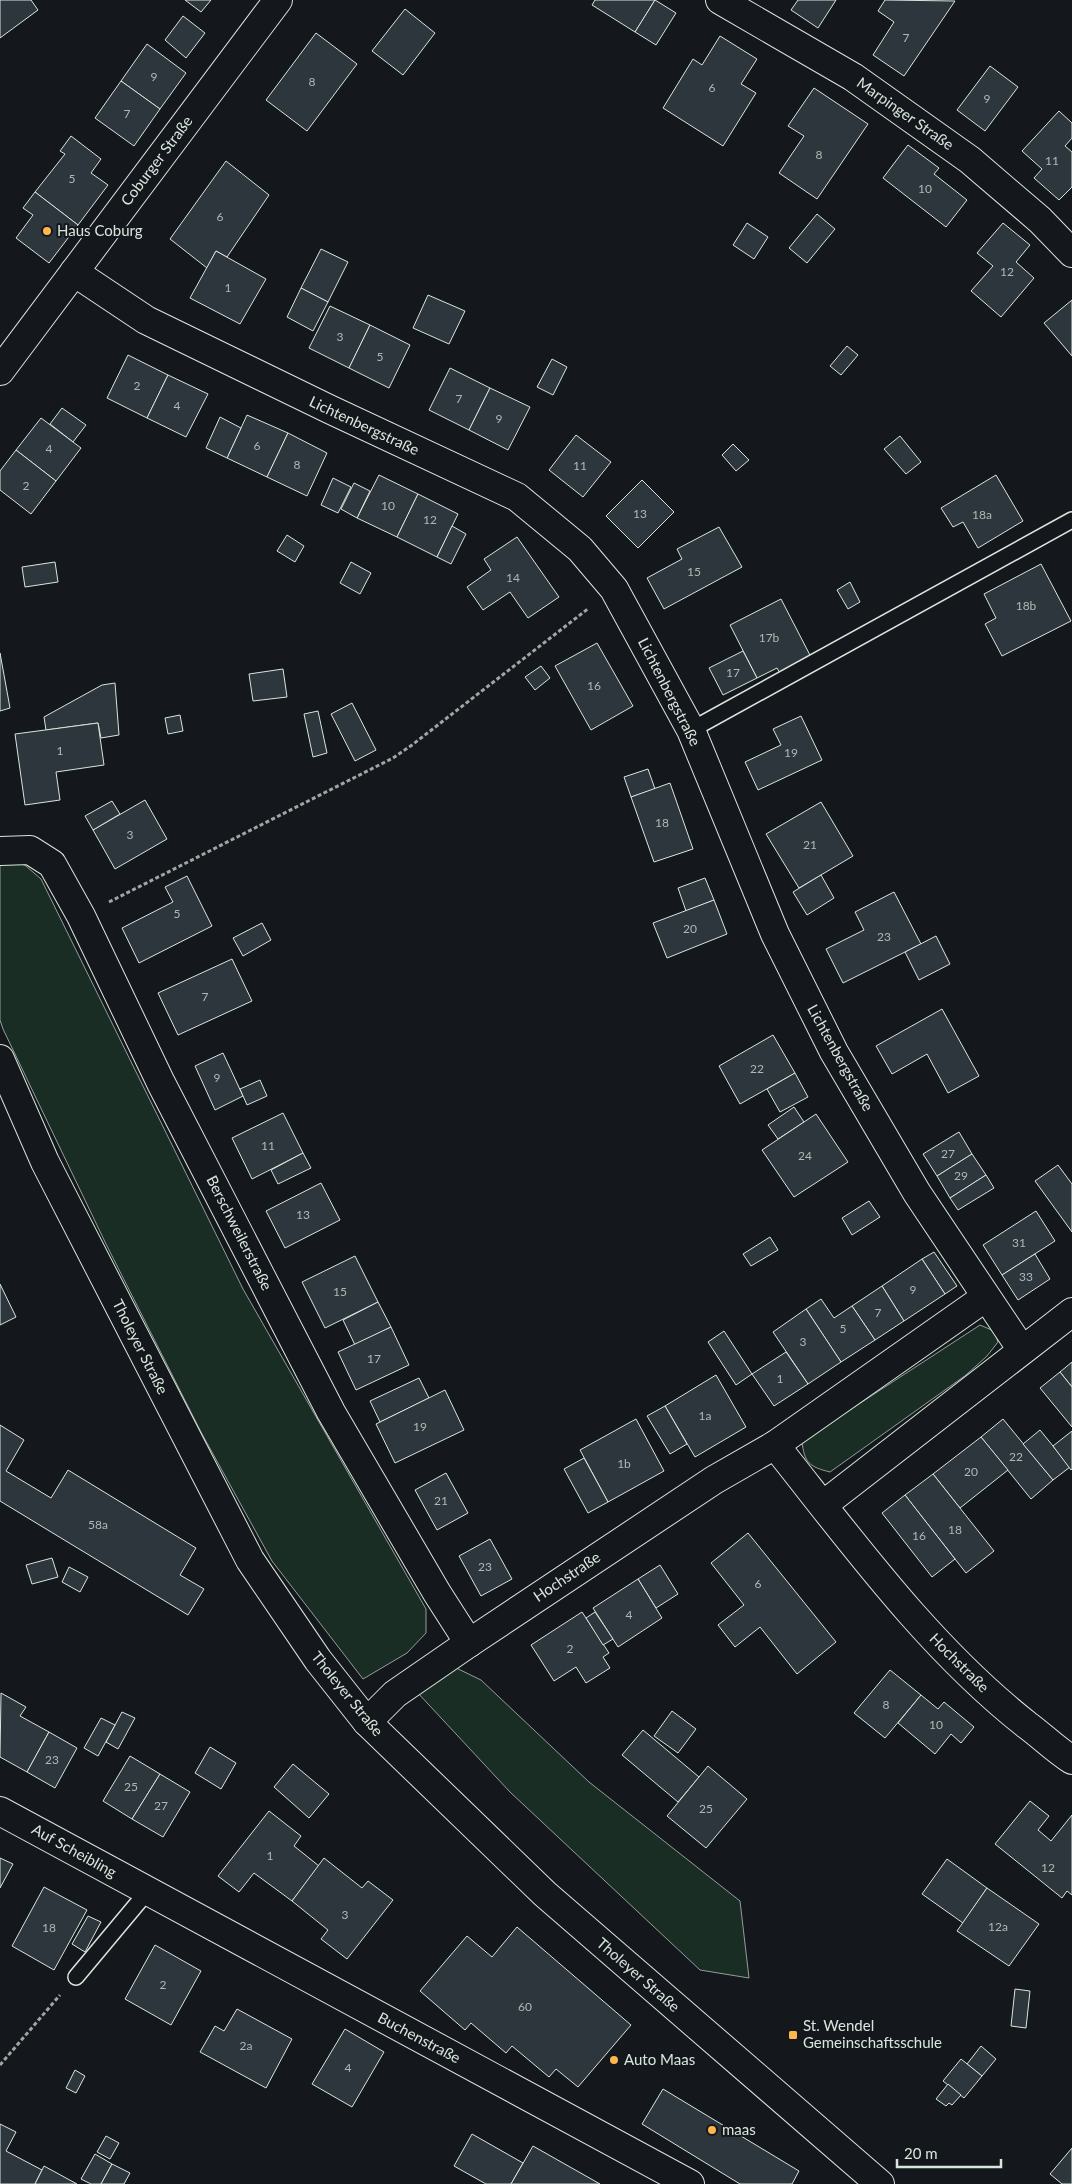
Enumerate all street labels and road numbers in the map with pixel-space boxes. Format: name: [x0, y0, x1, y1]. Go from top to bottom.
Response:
street label: Marpinger Straße: [854, 73, 958, 153]
street label: Coburger Straße: [117, 112, 196, 209]
street label: Lichtenbergstraße: [307, 392, 422, 458]
street label: Lichtenbergstraße: [635, 634, 705, 749]
street label: Lichtenbergstraße: [804, 1001, 878, 1114]
street label: Berschweilerstraße: [203, 1172, 277, 1293]
street label: Tholeyer Straße: [109, 1296, 173, 1397]
street label: Hochstraße: [530, 1547, 603, 1605]
street label: Hochstraße: [926, 1629, 993, 1696]
street label: Tholeyer Straße: [308, 1647, 388, 1739]
street label: Auf Scheibling: [29, 1819, 120, 1881]
street label: Tholeyer Straße: [594, 1933, 684, 2015]
street label: Buchenstraße: [375, 2008, 464, 2066]

